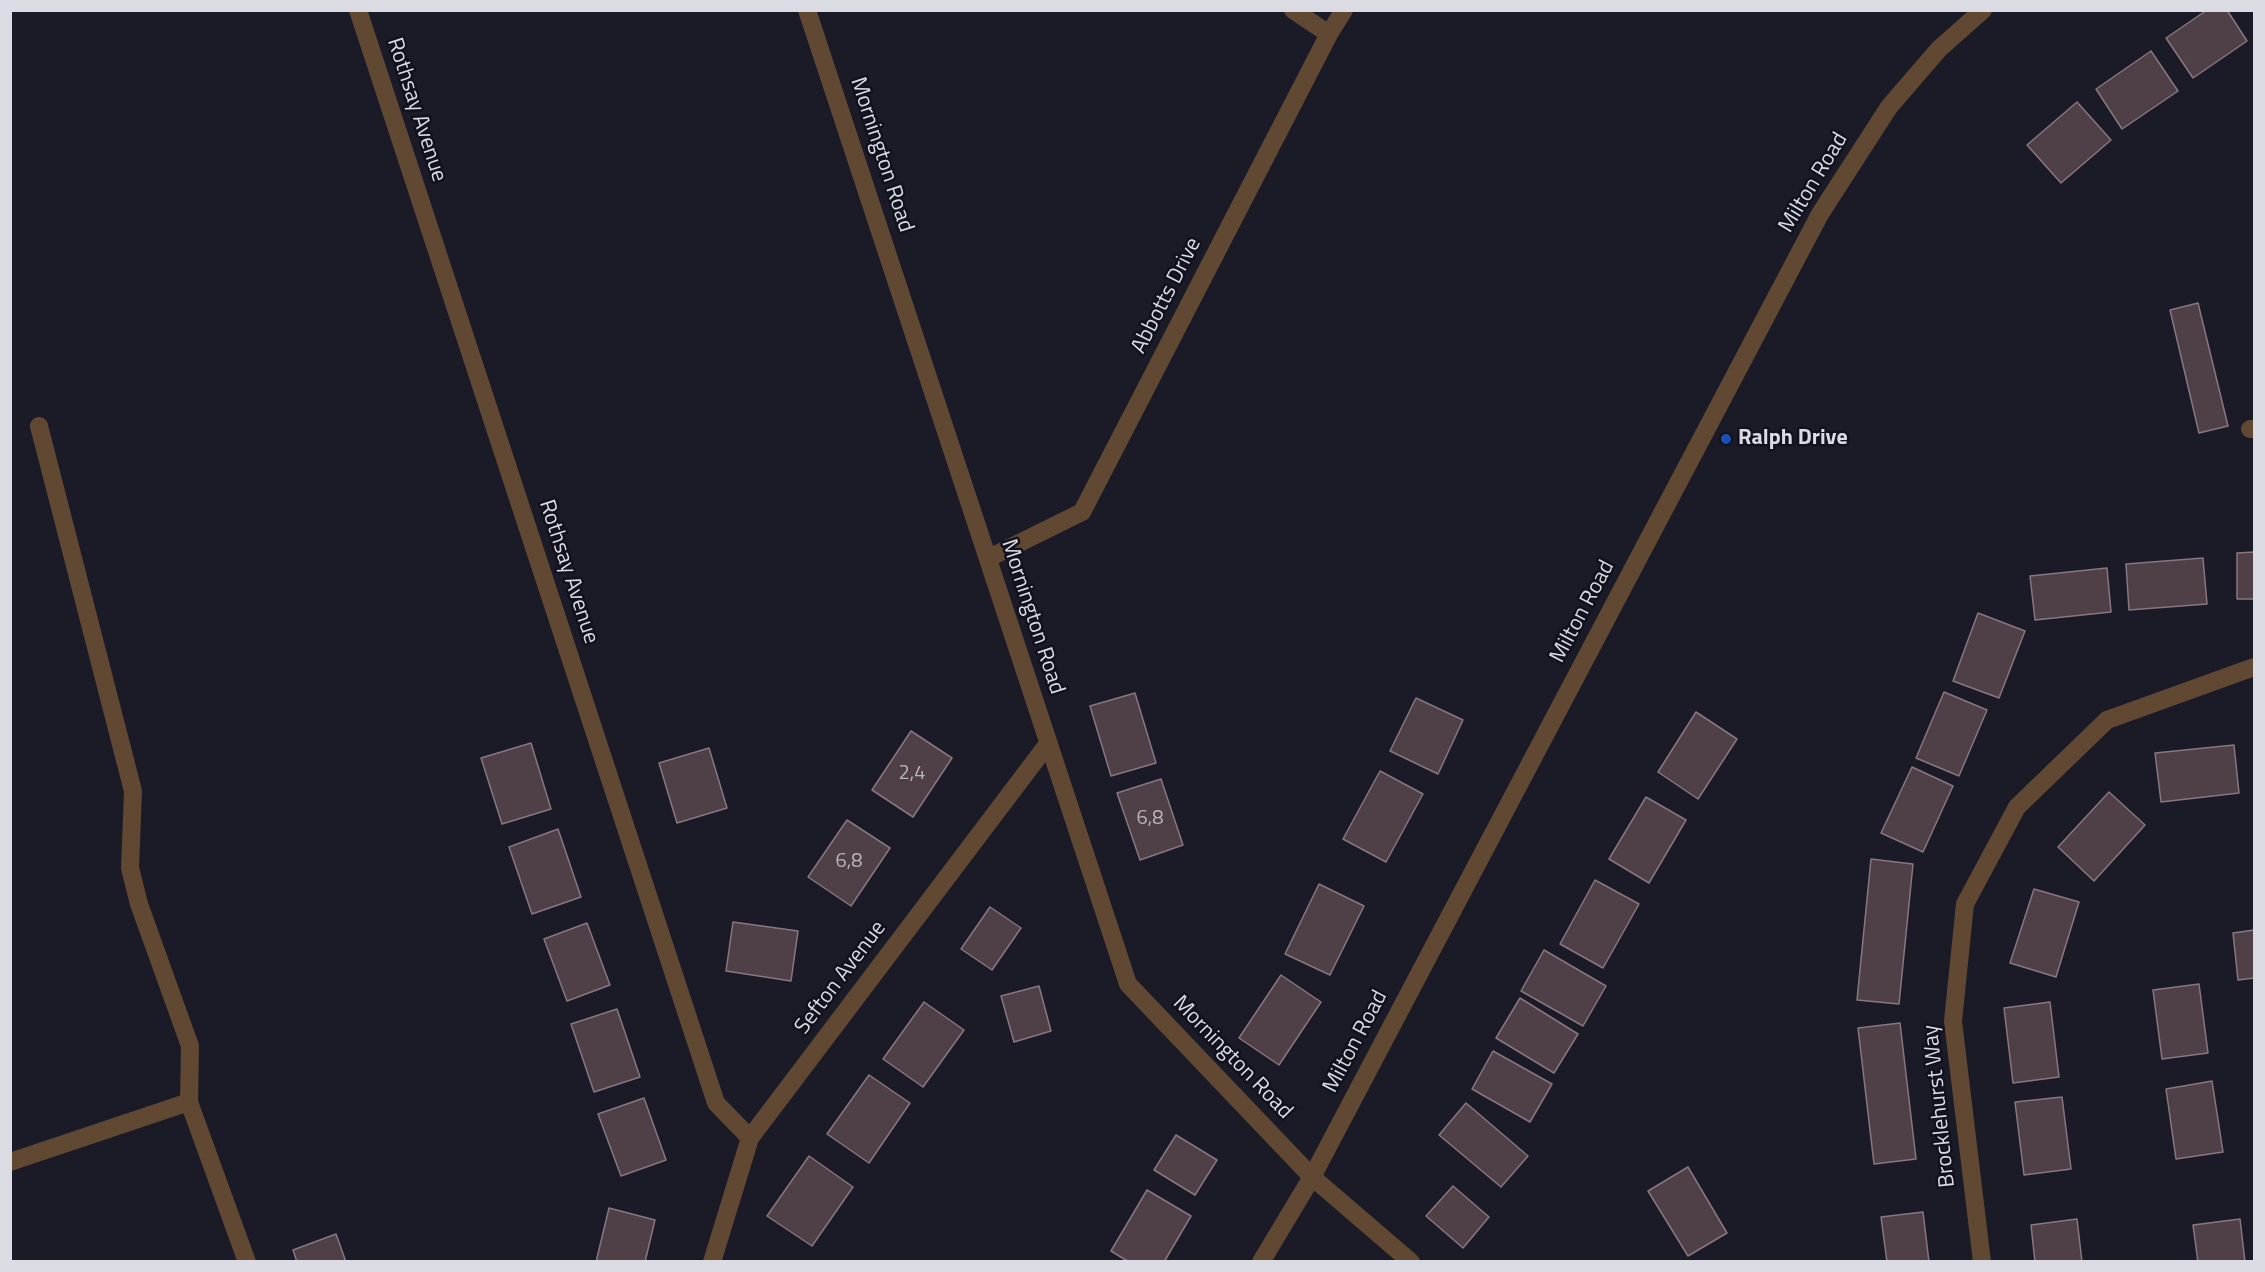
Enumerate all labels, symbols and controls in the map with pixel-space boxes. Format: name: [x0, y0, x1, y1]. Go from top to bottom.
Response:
street label: Rothsay Avenue: [380, 35, 452, 185]
street label: Mornington Road: [844, 74, 918, 236]
street label: Milton Road: [1774, 128, 1854, 238]
street label: Abbotts Drive: [1127, 234, 1207, 358]
place label: Ralph Drive: [1738, 426, 1848, 452]
marker: Ralph Drive: [1719, 432, 1733, 446]
street label: Rothsay Avenue: [532, 497, 604, 647]
street label: Mornington Road: [995, 536, 1069, 698]
street label: Milton Road: [1545, 556, 1621, 668]
house number: 2,4: [899, 762, 925, 786]
house number: 6,8: [1137, 807, 1163, 831]
house number: 6,8: [836, 850, 862, 874]
street label: Sefton Avenue: [790, 916, 892, 1040]
street label: Milton Road: [1318, 986, 1394, 1098]
street label: Mornington Road: [1167, 991, 1297, 1125]
street label: Brocklehurst Way: [1918, 1023, 1962, 1189]

